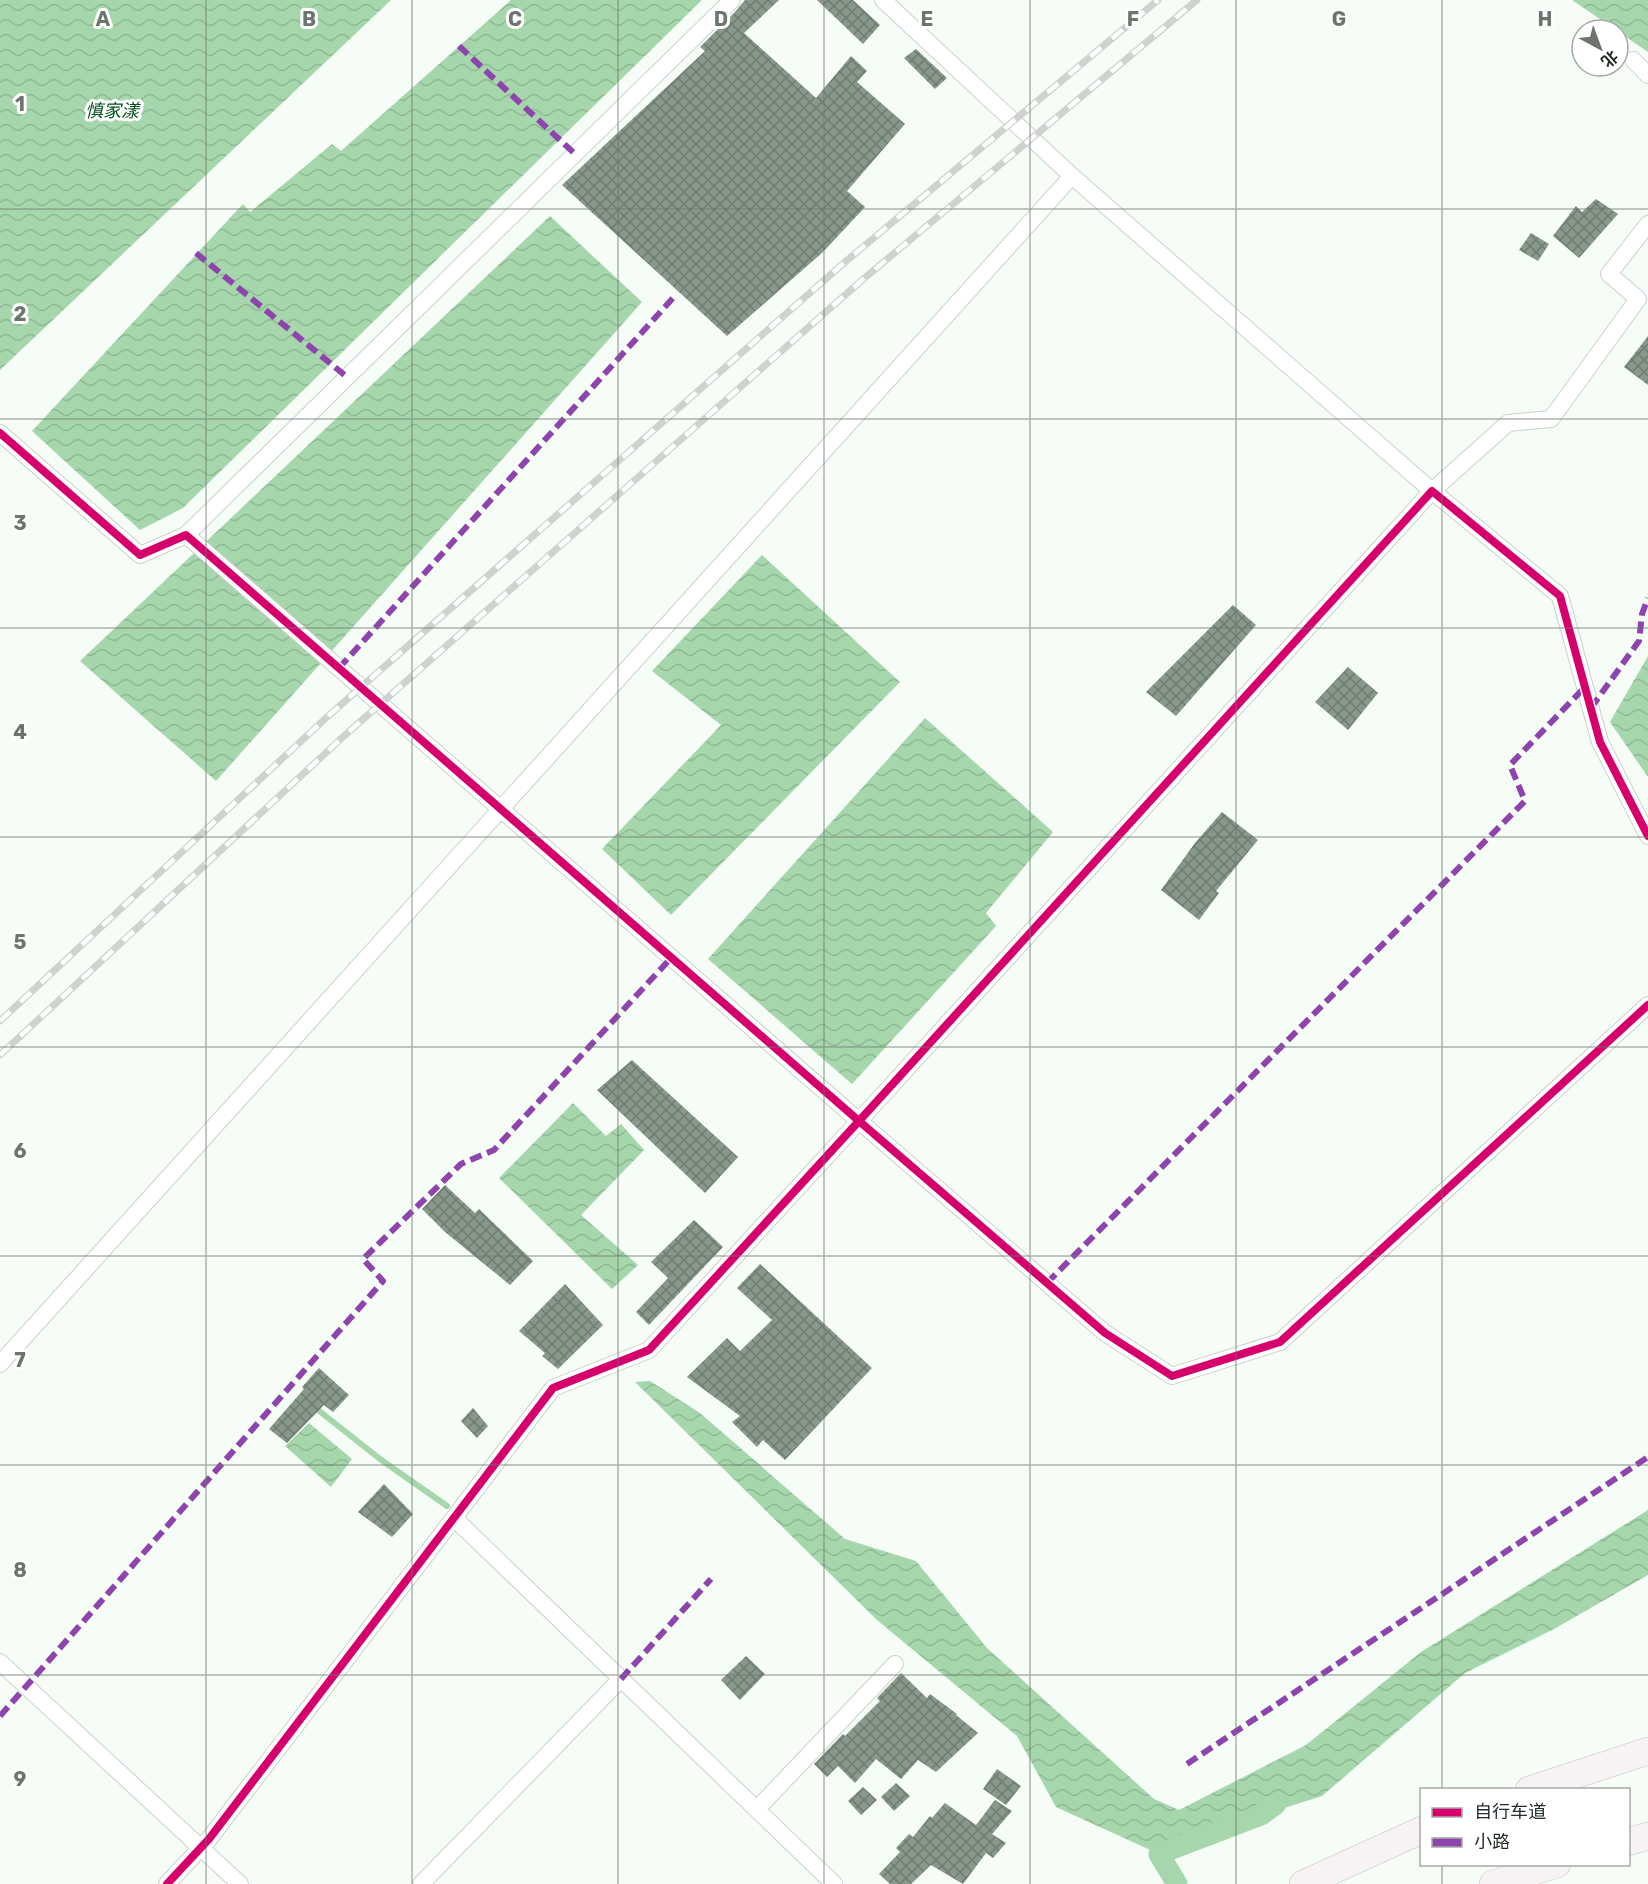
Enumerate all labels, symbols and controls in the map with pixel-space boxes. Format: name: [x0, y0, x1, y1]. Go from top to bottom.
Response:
text: A: [96, 7, 111, 31]
text: B: [302, 7, 316, 31]
text: C: [508, 7, 522, 31]
text: D: [714, 7, 728, 31]
text: E: [921, 7, 933, 31]
text: F: [1127, 7, 1139, 31]
text: G: [1332, 7, 1346, 31]
text: H: [1538, 7, 1552, 31]
north arrow: [1570, 18, 1630, 78]
text: 北: [1597, 47, 1622, 71]
text: 1: [15, 92, 25, 116]
water label: 慎家漾: [85, 100, 141, 122]
text: 2: [14, 302, 27, 326]
text: 3: [13, 511, 27, 535]
text: 4: [13, 720, 27, 744]
text: 5: [14, 930, 27, 954]
text: 6: [13, 1139, 27, 1163]
text: 7: [14, 1348, 26, 1372]
text: 8: [13, 1558, 27, 1582]
text: 9: [14, 1767, 27, 1791]
legend: [1420, 1788, 1630, 1866]
text: 自行车道: [1474, 1801, 1546, 1823]
text: 小路: [1474, 1831, 1510, 1853]

